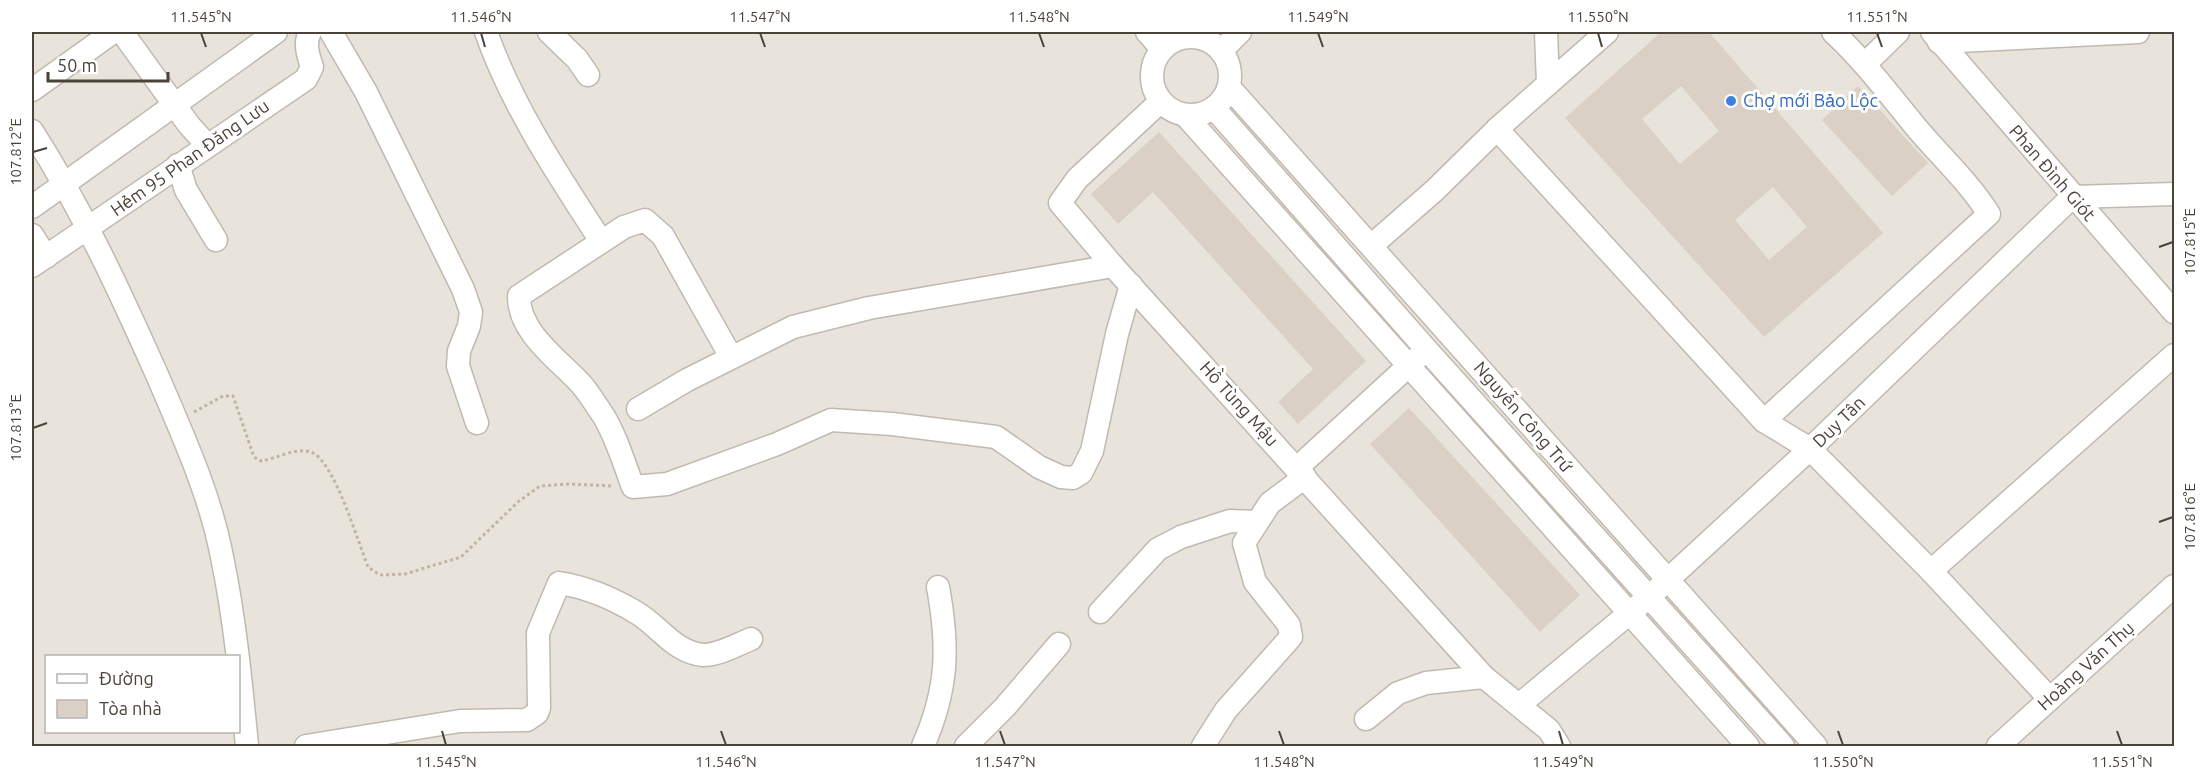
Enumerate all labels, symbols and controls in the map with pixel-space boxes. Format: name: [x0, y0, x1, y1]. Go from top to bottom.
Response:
text: 11.545°N: [170, 8, 232, 25]
text: 11.546°N: [450, 8, 512, 25]
text: 11.547°N: [729, 8, 791, 25]
text: 11.548°N: [1008, 8, 1070, 25]
text: 11.549°N: [1287, 8, 1349, 25]
text: 11.550°N: [1567, 8, 1629, 25]
text: 11.551°N: [1846, 8, 1908, 25]
scale bar: [48, 45, 168, 83]
text: 50 m: [57, 55, 97, 75]
place label: Chợ mới Bảo Lộc: [1743, 90, 1878, 110]
marker: Chợ mới Bảo Lộc: [1724, 94, 1738, 108]
street label: Hẻm 95 Phan Đăng Lưu: [107, 95, 272, 219]
text: 107.812°E: [7, 118, 24, 186]
street label: Phan Đình Giót: [2006, 120, 2100, 224]
text: 107.815°E: [2181, 208, 2198, 276]
street label: Hồ Tùng Mậu: [1197, 355, 1285, 450]
street label: Nguyễn Công Trứ: [1470, 356, 1579, 476]
street label: Duy Tân: [1808, 392, 1868, 451]
text: 107.813°E: [7, 394, 24, 462]
text: 107.816°E: [2181, 483, 2198, 551]
street label: Hoàng Văn Thụ: [2033, 617, 2138, 714]
legend: [45, 655, 240, 733]
text: Đường: [99, 668, 154, 688]
text: Tòa nhà: [99, 698, 162, 718]
text: 11.545°N: [415, 753, 477, 770]
text: 11.546°N: [695, 753, 757, 770]
text: 11.547°N: [974, 753, 1036, 770]
text: 11.548°N: [1253, 753, 1315, 770]
text: 11.549°N: [1532, 753, 1594, 770]
text: 11.550°N: [1812, 753, 1874, 770]
text: 11.551°N: [2091, 753, 2153, 770]

